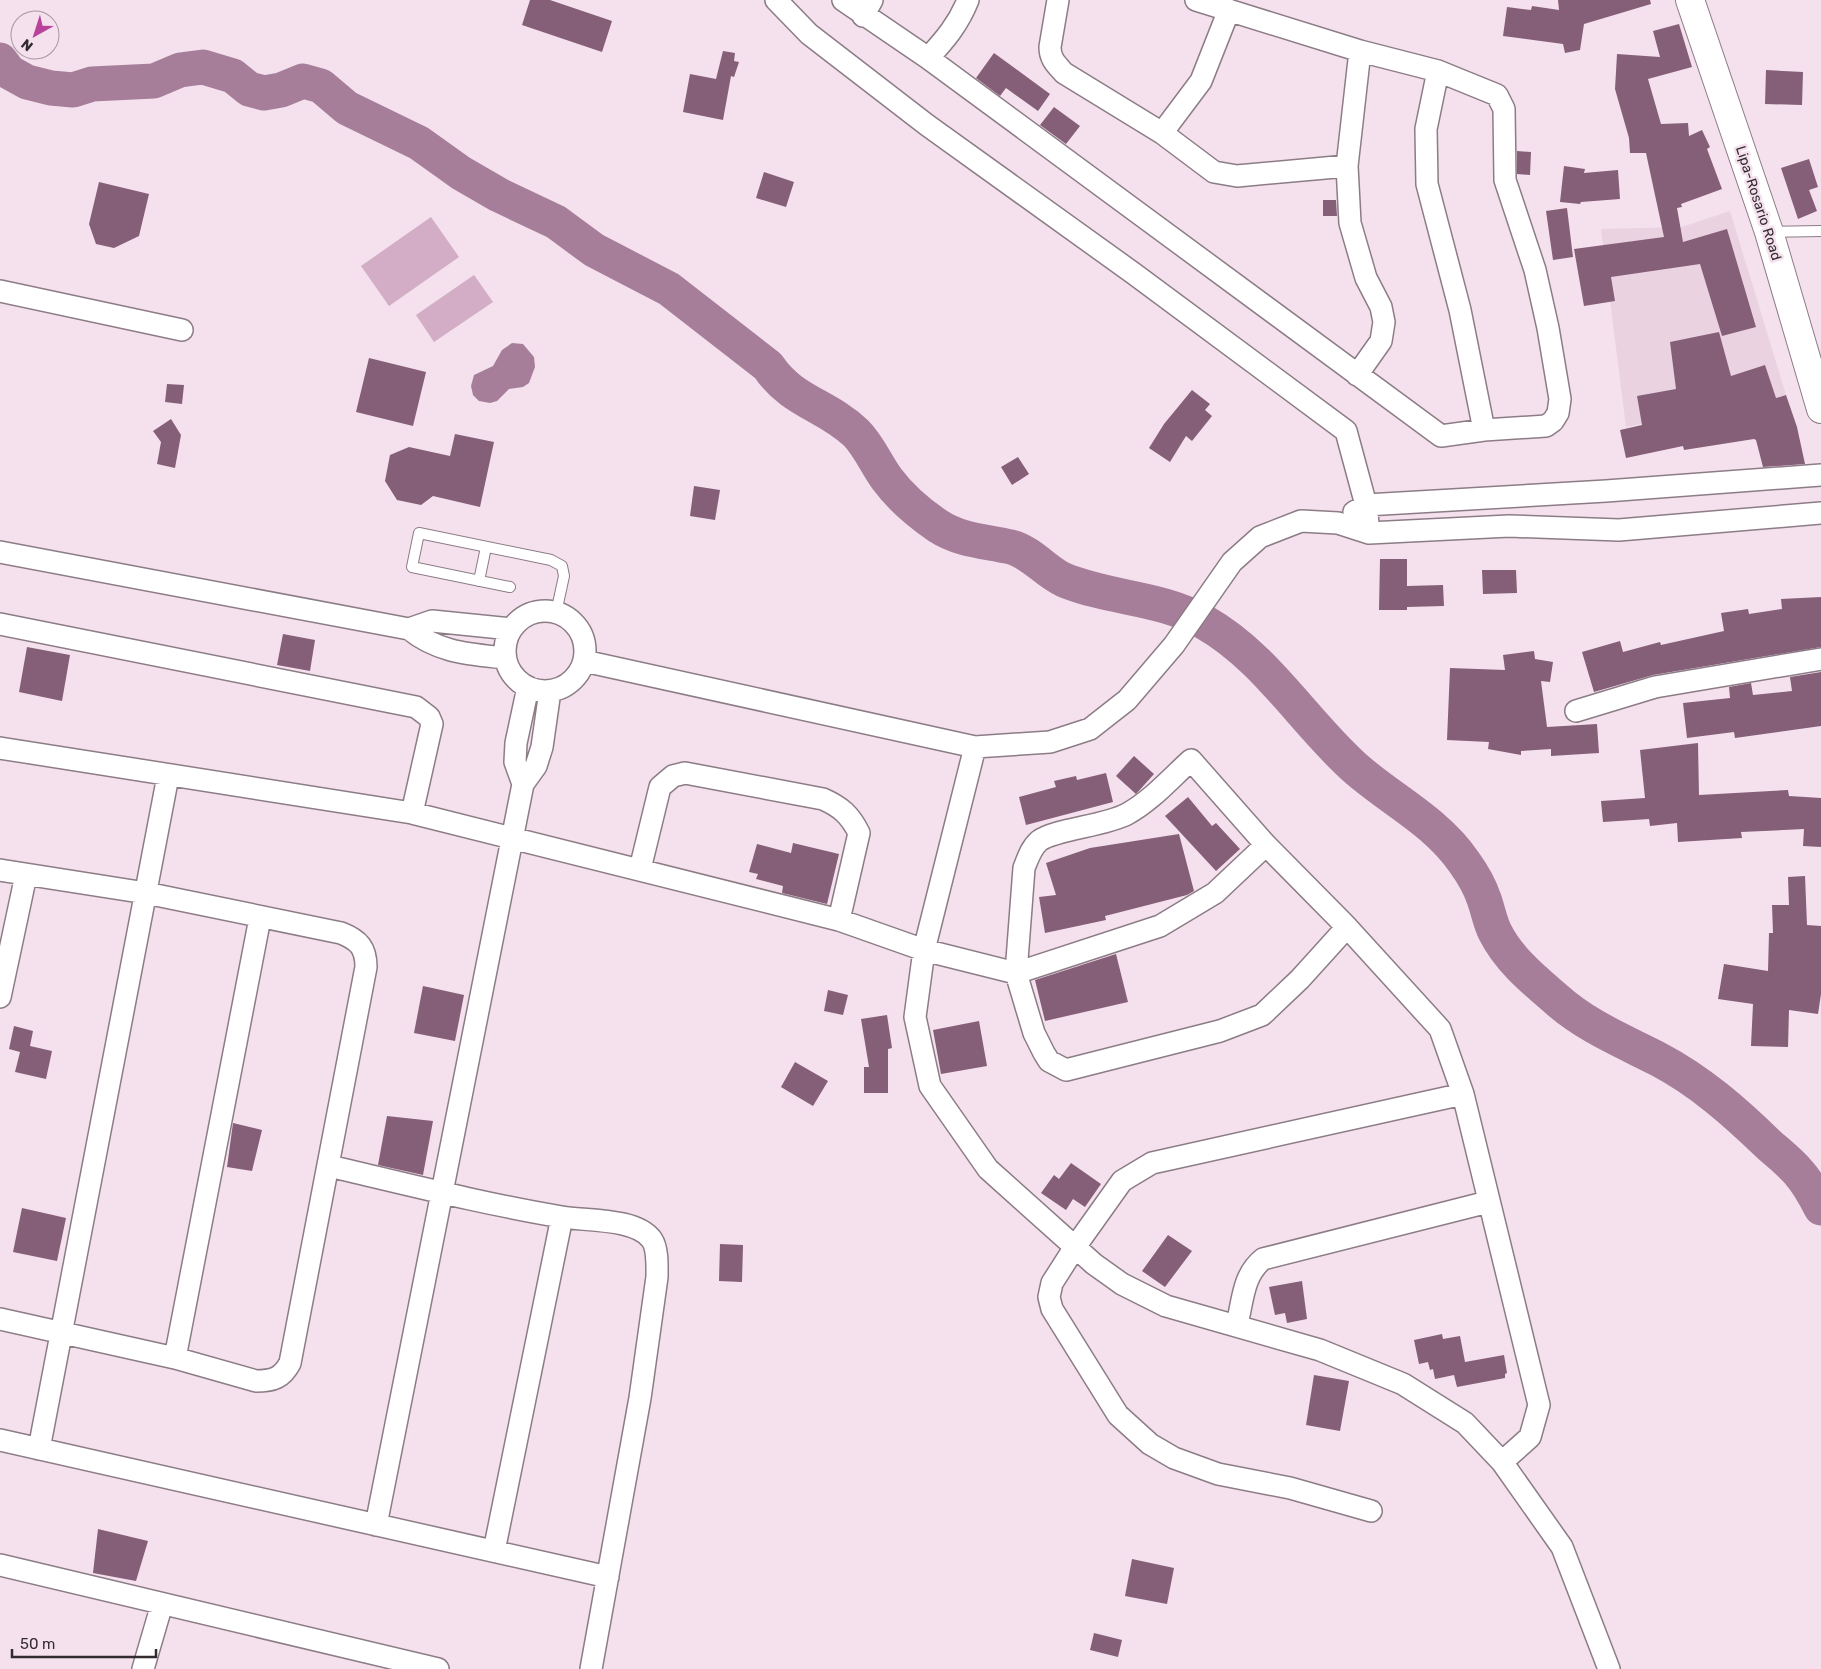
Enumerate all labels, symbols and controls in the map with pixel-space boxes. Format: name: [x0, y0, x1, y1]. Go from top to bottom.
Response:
north arrow: [10, 10, 60, 60]
text: N: [18, 35, 36, 54]
street label: Lipa-Rosario Road: [1732, 144, 1785, 263]
scale bar: [12, 1626, 156, 1658]
text: 50 m: [20, 1635, 55, 1653]

